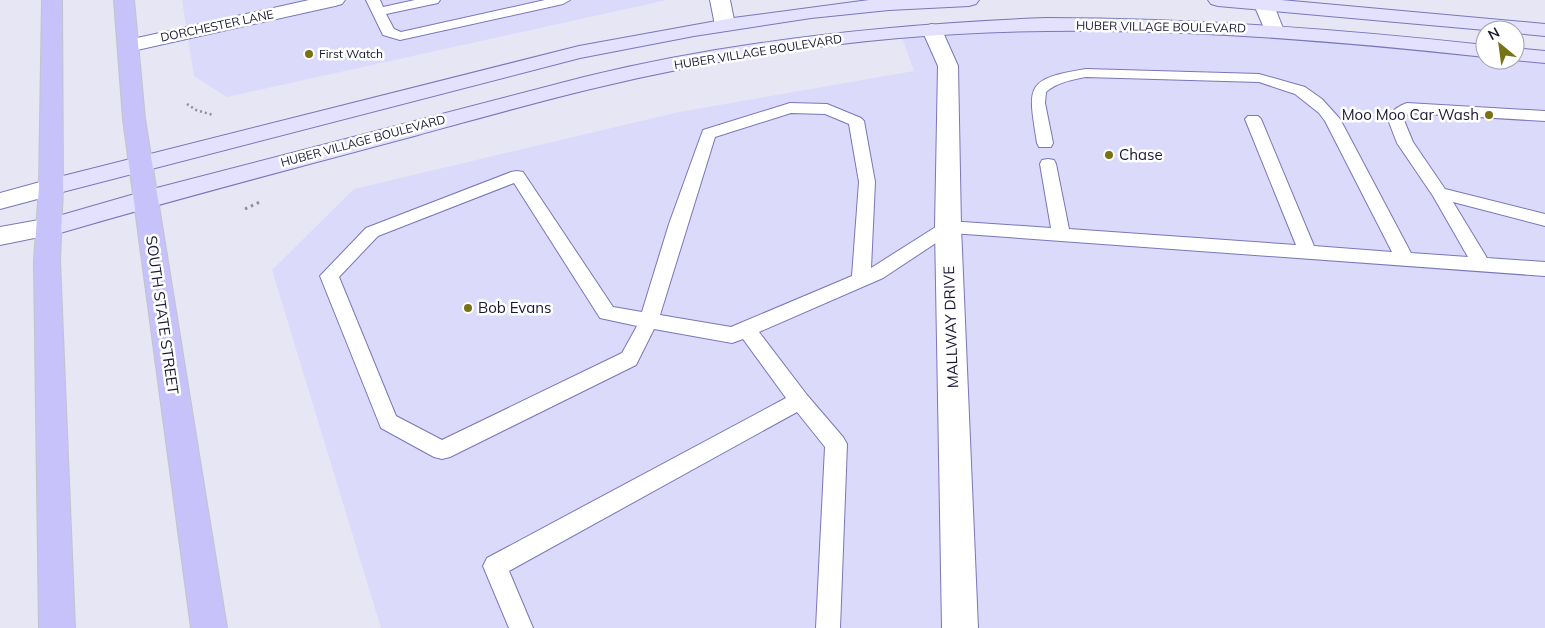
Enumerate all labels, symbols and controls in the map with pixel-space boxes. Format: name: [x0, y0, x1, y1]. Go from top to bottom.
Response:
street label: DORCHESTER LANE: [159, 6, 275, 45]
street label: HUBER VILLAGE BOULEVARD: [1076, 18, 1246, 35]
north arrow: [1475, 20, 1525, 70]
text: N: [1485, 23, 1503, 44]
street label: HUBER VILLAGE BOULEVARD: [673, 31, 843, 72]
place label: First Watch: [319, 46, 383, 61]
marker: First Watch: [303, 48, 315, 60]
place label: Moo Moo Car Wash: [1342, 105, 1479, 124]
marker: Moo Moo Car Wash: [1483, 109, 1495, 121]
street label: HUBER VILLAGE BOULEVARD: [279, 111, 447, 170]
place label: Chase: [1119, 145, 1163, 164]
marker: Chase: [1103, 149, 1115, 161]
street label: SOUTH STATE STREET: [142, 234, 183, 396]
street label: MALLWAY DRIVE: [939, 265, 962, 389]
place label: Bob Evans: [478, 298, 551, 317]
marker: Bob Evans: [462, 302, 474, 314]

